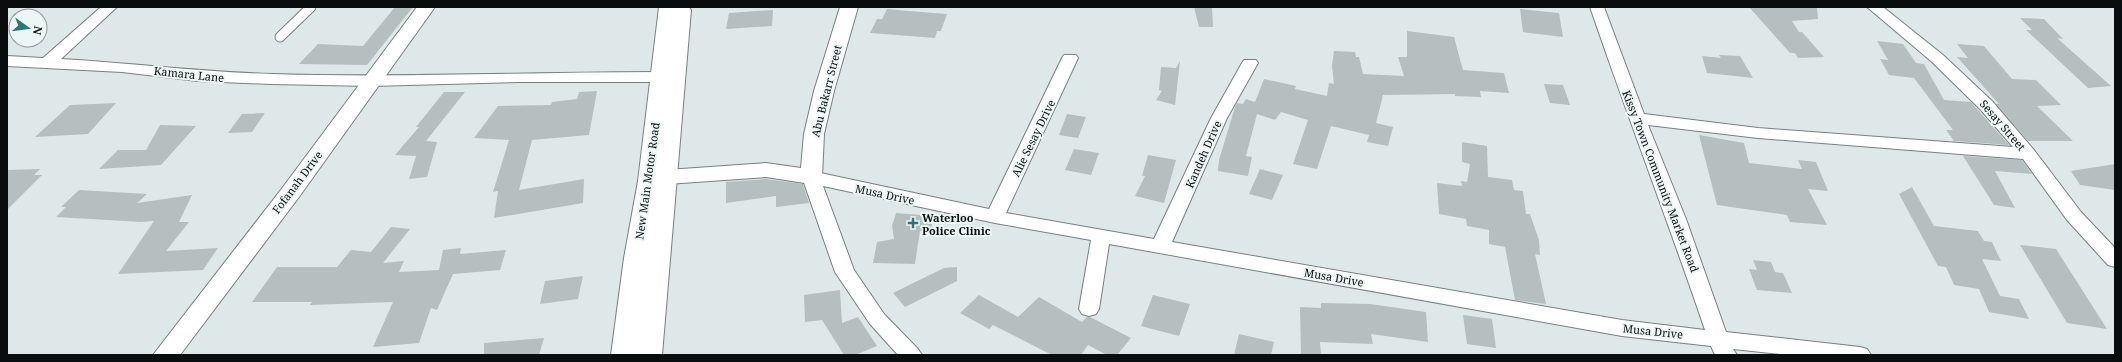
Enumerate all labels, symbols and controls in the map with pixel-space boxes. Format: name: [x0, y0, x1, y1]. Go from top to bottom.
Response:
north arrow: [8, 8, 48, 48]
text: N: [30, 25, 47, 37]
street label: Abu Bakarr Street: [807, 43, 845, 139]
street label: Kamara Lane: [153, 63, 225, 85]
street label: Kissy Town Community Market Road: [1619, 88, 1703, 274]
street label: Sesay Street: [1977, 96, 2029, 154]
street label: Alie Sesay Drive: [1008, 97, 1058, 179]
street label: Kandeh Drive: [1181, 118, 1225, 190]
street label: New Main Motor Road: [631, 121, 663, 240]
street label: Fofanah Drive: [269, 148, 326, 216]
street label: Musa Drive: [854, 180, 916, 208]
place label: Waterloo Police Clinic: [922, 210, 991, 238]
marker: Waterloo Police Clinic: [907, 217, 919, 229]
street label: Musa Drive: [1303, 264, 1365, 290]
street label: Musa Drive: [1622, 320, 1684, 342]

